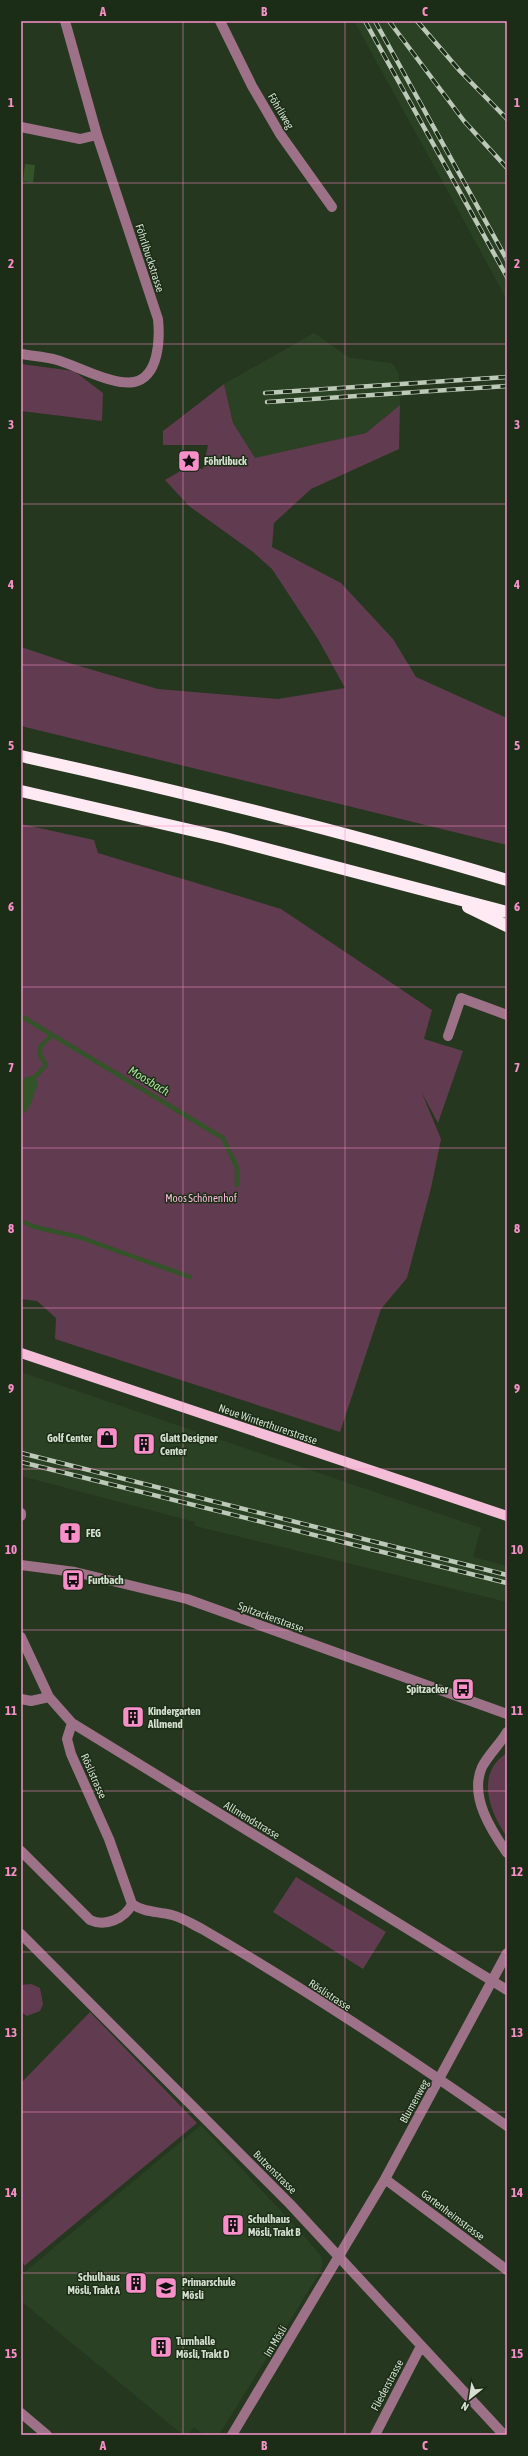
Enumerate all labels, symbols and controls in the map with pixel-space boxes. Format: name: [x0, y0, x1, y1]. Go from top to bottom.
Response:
text: A: [99, 4, 107, 19]
text: B: [261, 4, 268, 19]
text: C: [422, 4, 428, 19]
street label: Föhrliweg: [266, 91, 296, 131]
text: 1: [8, 95, 14, 110]
text: 1: [514, 95, 520, 110]
street label: Föhrlibuckstrasse: [133, 222, 167, 294]
text: 2: [8, 256, 14, 271]
text: 2: [514, 256, 520, 271]
text: 3: [8, 417, 14, 432]
text: 3: [514, 417, 520, 432]
place icon: Föhrlibuck: [176, 448, 202, 474]
place label: Föhrlibuck: [204, 455, 247, 467]
text: 4: [7, 577, 14, 592]
text: 4: [513, 577, 520, 592]
text: 5: [8, 738, 14, 753]
text: 5: [514, 738, 520, 753]
text: 6: [8, 899, 14, 914]
text: 6: [514, 899, 520, 914]
text: 7: [8, 1060, 14, 1075]
text: 7: [514, 1060, 520, 1075]
water label: Moosbach: [126, 1063, 172, 1099]
park label: Moos Schönenhof: [165, 1192, 237, 1204]
text: 8: [8, 1221, 14, 1236]
text: 8: [514, 1221, 520, 1236]
text: 9: [8, 1381, 14, 1396]
text: 9: [514, 1381, 520, 1396]
street label: Neue Winterthurerstrasse: [217, 1401, 319, 1447]
shop icon: Golf Center: [94, 1425, 120, 1451]
building icon: Glatt Designer Center: [131, 1431, 157, 1457]
place label: Golf Center: [47, 1432, 93, 1444]
place label: Glatt Designer Center: [160, 1432, 218, 1457]
church icon: FEG: [57, 1520, 83, 1546]
place label: FEG: [86, 1527, 101, 1539]
text: 10: [5, 1542, 17, 1557]
text: 10: [511, 1542, 523, 1557]
bus stop icon: Furtbach: [60, 1567, 86, 1593]
place label: Furtbach: [88, 1574, 124, 1586]
street label: Spitzackerstrasse: [236, 1599, 306, 1635]
bus stop icon: Spitzacker: [450, 1676, 476, 1702]
place label: Spitzacker: [406, 1683, 449, 1695]
text: 11: [5, 1703, 17, 1718]
text: 11: [511, 1703, 523, 1718]
building icon: Kindergarten Allmend: [120, 1704, 146, 1730]
place label: Kindergarten Allmend: [147, 1705, 201, 1730]
street label: Röslistrasse: [79, 1752, 109, 1800]
street label: Allmendstrasse: [222, 1799, 282, 1841]
text: 12: [5, 1864, 17, 1879]
text: 12: [511, 1864, 523, 1879]
street label: Röslistrasse: [307, 1977, 353, 2013]
text: 13: [5, 2025, 17, 2040]
text: 13: [511, 2025, 523, 2040]
street label: Blumenweg: [397, 2077, 431, 2125]
street label: Butzenstrasse: [251, 2148, 299, 2196]
text: 14: [5, 2185, 17, 2200]
text: 14: [511, 2185, 523, 2200]
street label: Gartenheimstrasse: [419, 2187, 487, 2243]
building icon: Schulhaus Mösli, Trakt B: [220, 2212, 246, 2238]
place label: Schulhaus Mösli, Trakt B: [248, 2213, 301, 2238]
building icon: Schulhaus Mösli, Trakt A: [123, 2270, 149, 2296]
place label: Schulhaus Mösli, Trakt A: [67, 2271, 121, 2296]
school or university icon: Primarschule Mösli: [153, 2275, 179, 2301]
place label: Primarschule Mösli: [182, 2276, 236, 2301]
street label: Im Mösli: [261, 2323, 289, 2359]
building icon: Turnhalle Mösli, Trakt D: [148, 2334, 174, 2360]
place label: Turnhalle Mösli, Trakt D: [176, 2335, 229, 2360]
text: 15: [5, 2346, 17, 2361]
text: 15: [511, 2346, 523, 2361]
street label: Fliederstrasse: [369, 2357, 405, 2413]
north arrow: [450, 2378, 490, 2418]
text: N: [459, 2400, 471, 2413]
text: A: [99, 2438, 107, 2453]
text: B: [261, 2438, 268, 2453]
text: C: [422, 2438, 428, 2453]

